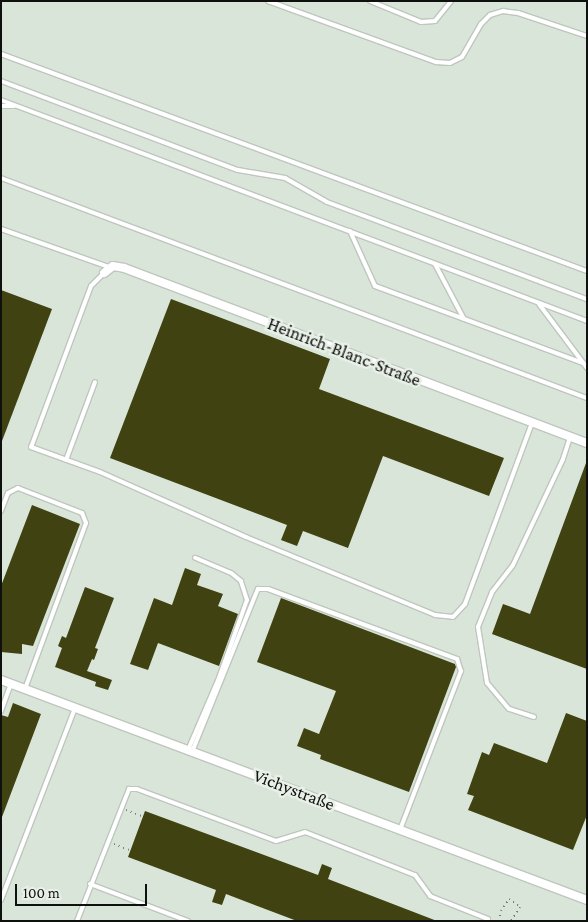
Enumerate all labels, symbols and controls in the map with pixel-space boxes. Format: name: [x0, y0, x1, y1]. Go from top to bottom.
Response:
street label: Heinrich-Blanc-Straße: [264, 313, 424, 391]
street label: Vichystraße: [250, 765, 338, 815]
scale bar: [18, 874, 150, 906]
text: 100 m: [23, 885, 60, 901]

